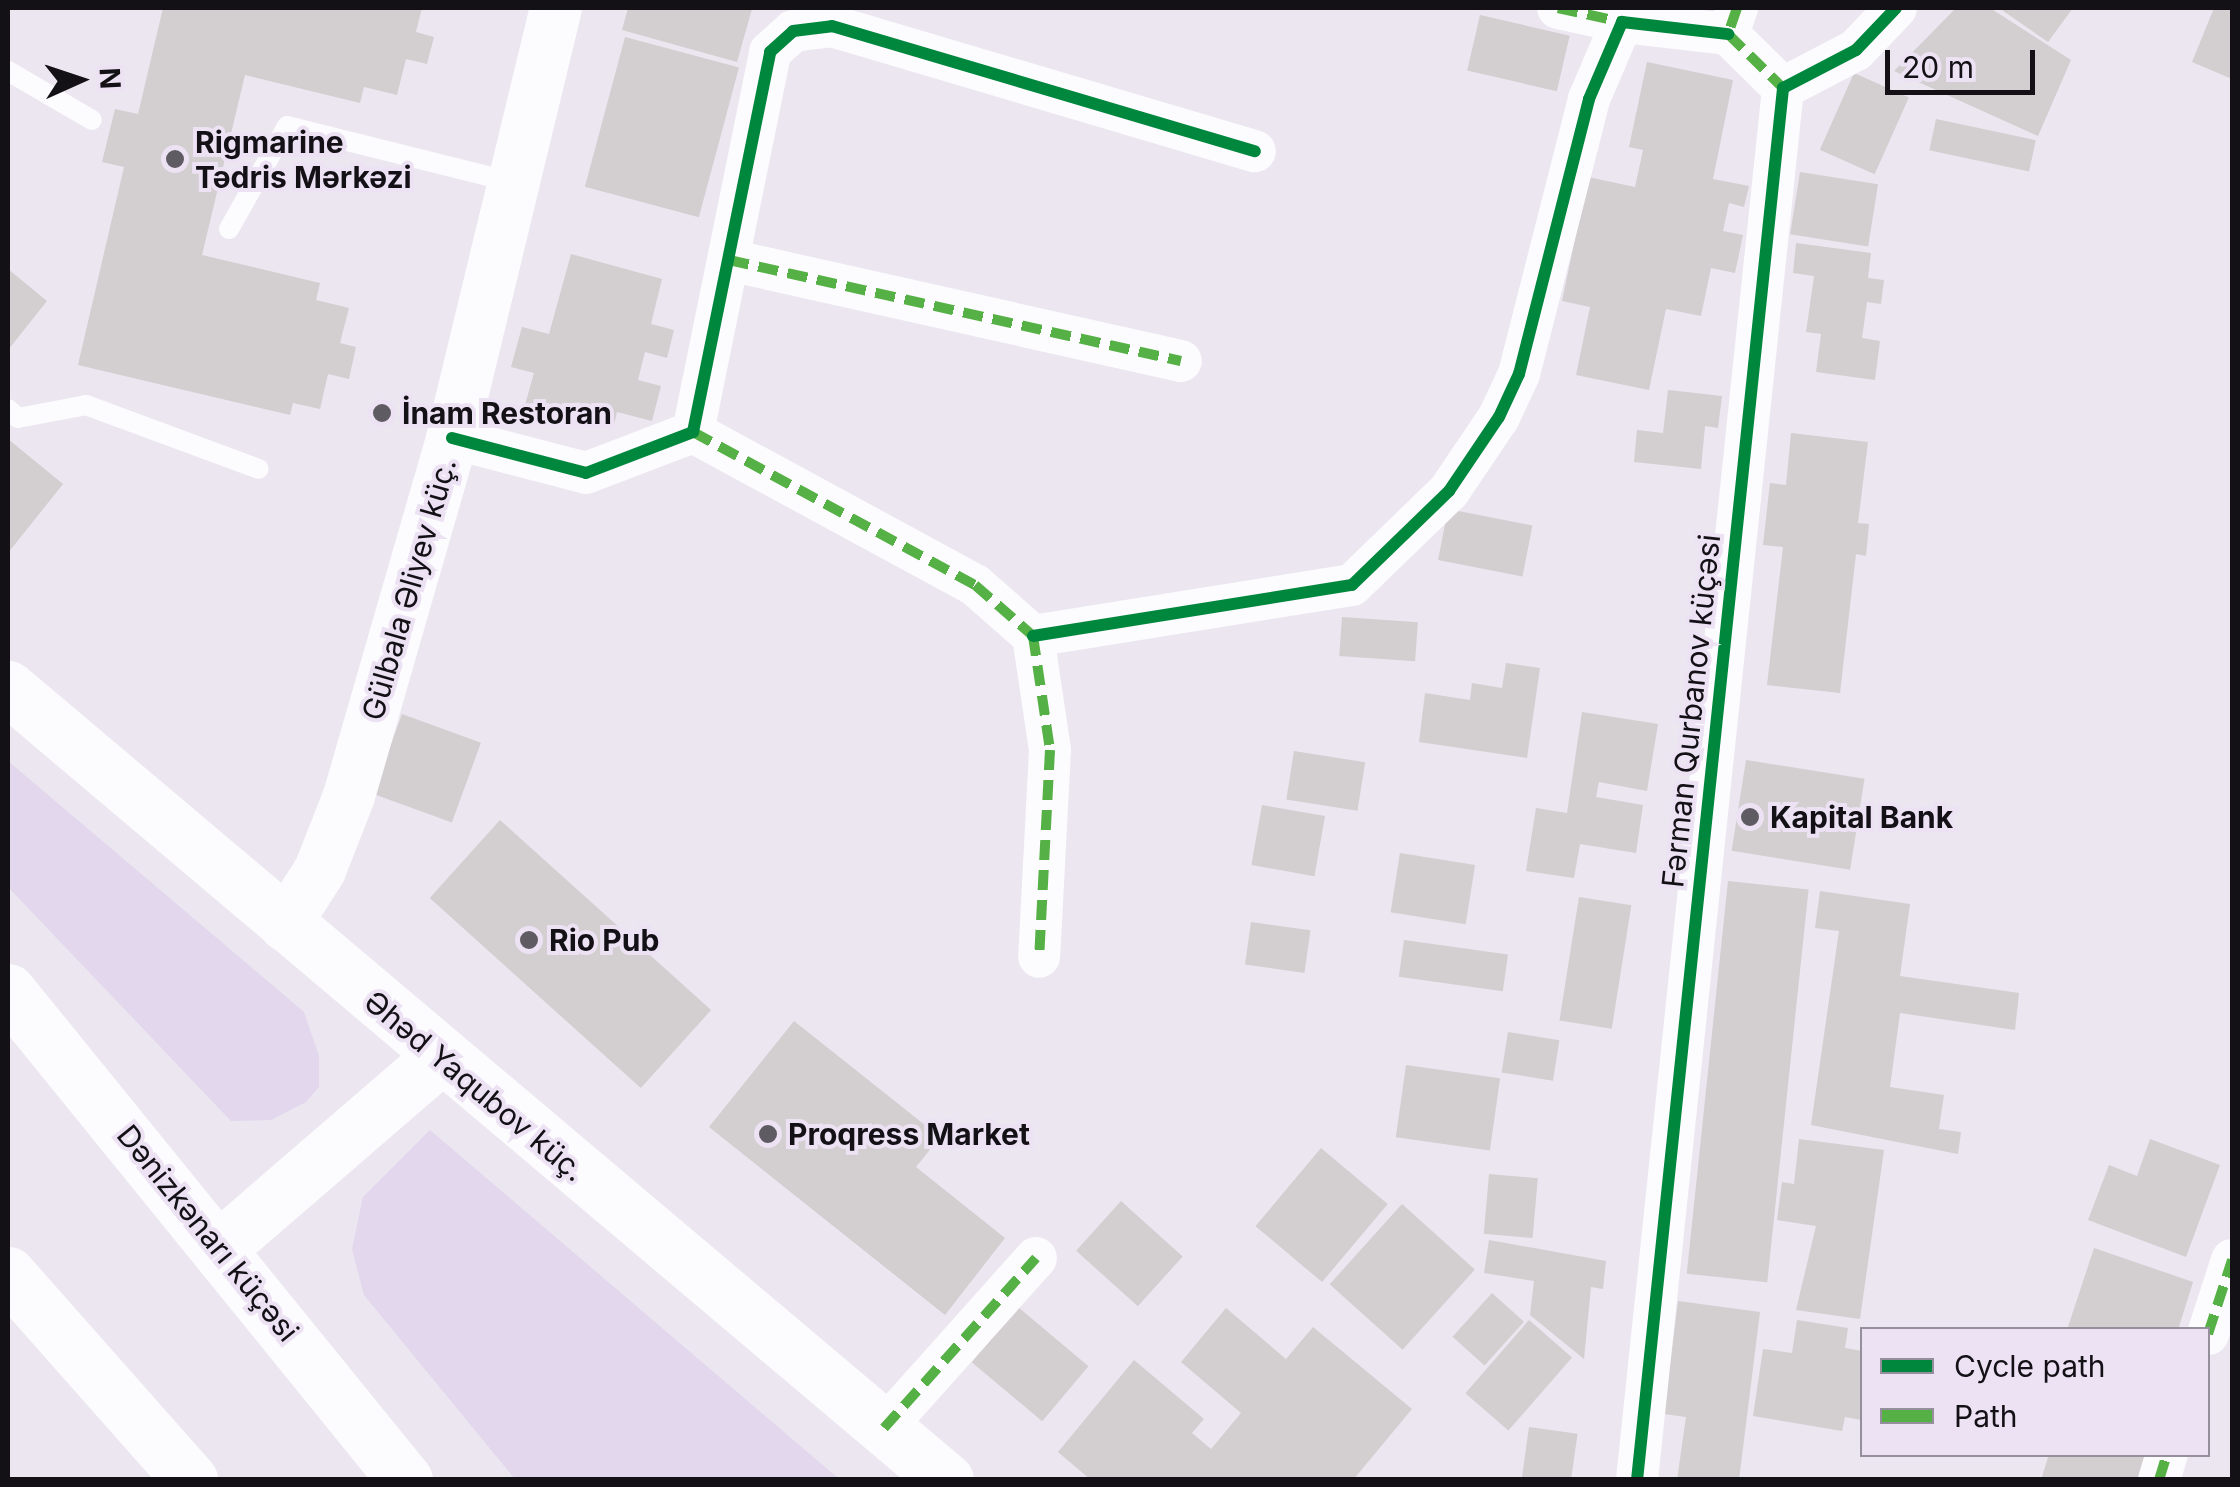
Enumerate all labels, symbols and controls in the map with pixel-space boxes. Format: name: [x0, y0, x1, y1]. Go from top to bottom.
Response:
north arrow: [30, 30, 130, 130]
scale bar: [1890, 30, 2040, 92]
text: 20 m: [1902, 49, 1974, 85]
text: N: [92, 67, 127, 90]
place label: Rigmarine Tədris Mərkəzi: [195, 124, 412, 194]
marker: Rigmarine Tədris Mərkəzi: [164, 148, 186, 170]
place label: İnam Restoran: [402, 395, 612, 431]
marker: İnam Restoran: [371, 402, 393, 424]
street label: Gülbala Əliyev küç.: [354, 454, 464, 724]
street label: Fərman Qurbanov küçəsi: [1655, 532, 1727, 890]
place label: Kapital Bank: [1770, 799, 1953, 835]
marker: Kapital Bank: [1739, 806, 1761, 828]
place label: Rio Pub: [549, 922, 659, 958]
marker: Rio Pub: [518, 929, 540, 951]
street label: Əhəd Yaqubov küç.: [357, 983, 593, 1189]
place label: Proqress Market: [788, 1116, 1030, 1152]
street label: Dənizkənarı küçəsi: [110, 1118, 306, 1348]
marker: Proqress Market: [757, 1123, 779, 1145]
legend: [1860, 1327, 2210, 1457]
text: Cycle path: [1954, 1348, 2106, 1384]
text: Path: [1954, 1398, 2018, 1434]

